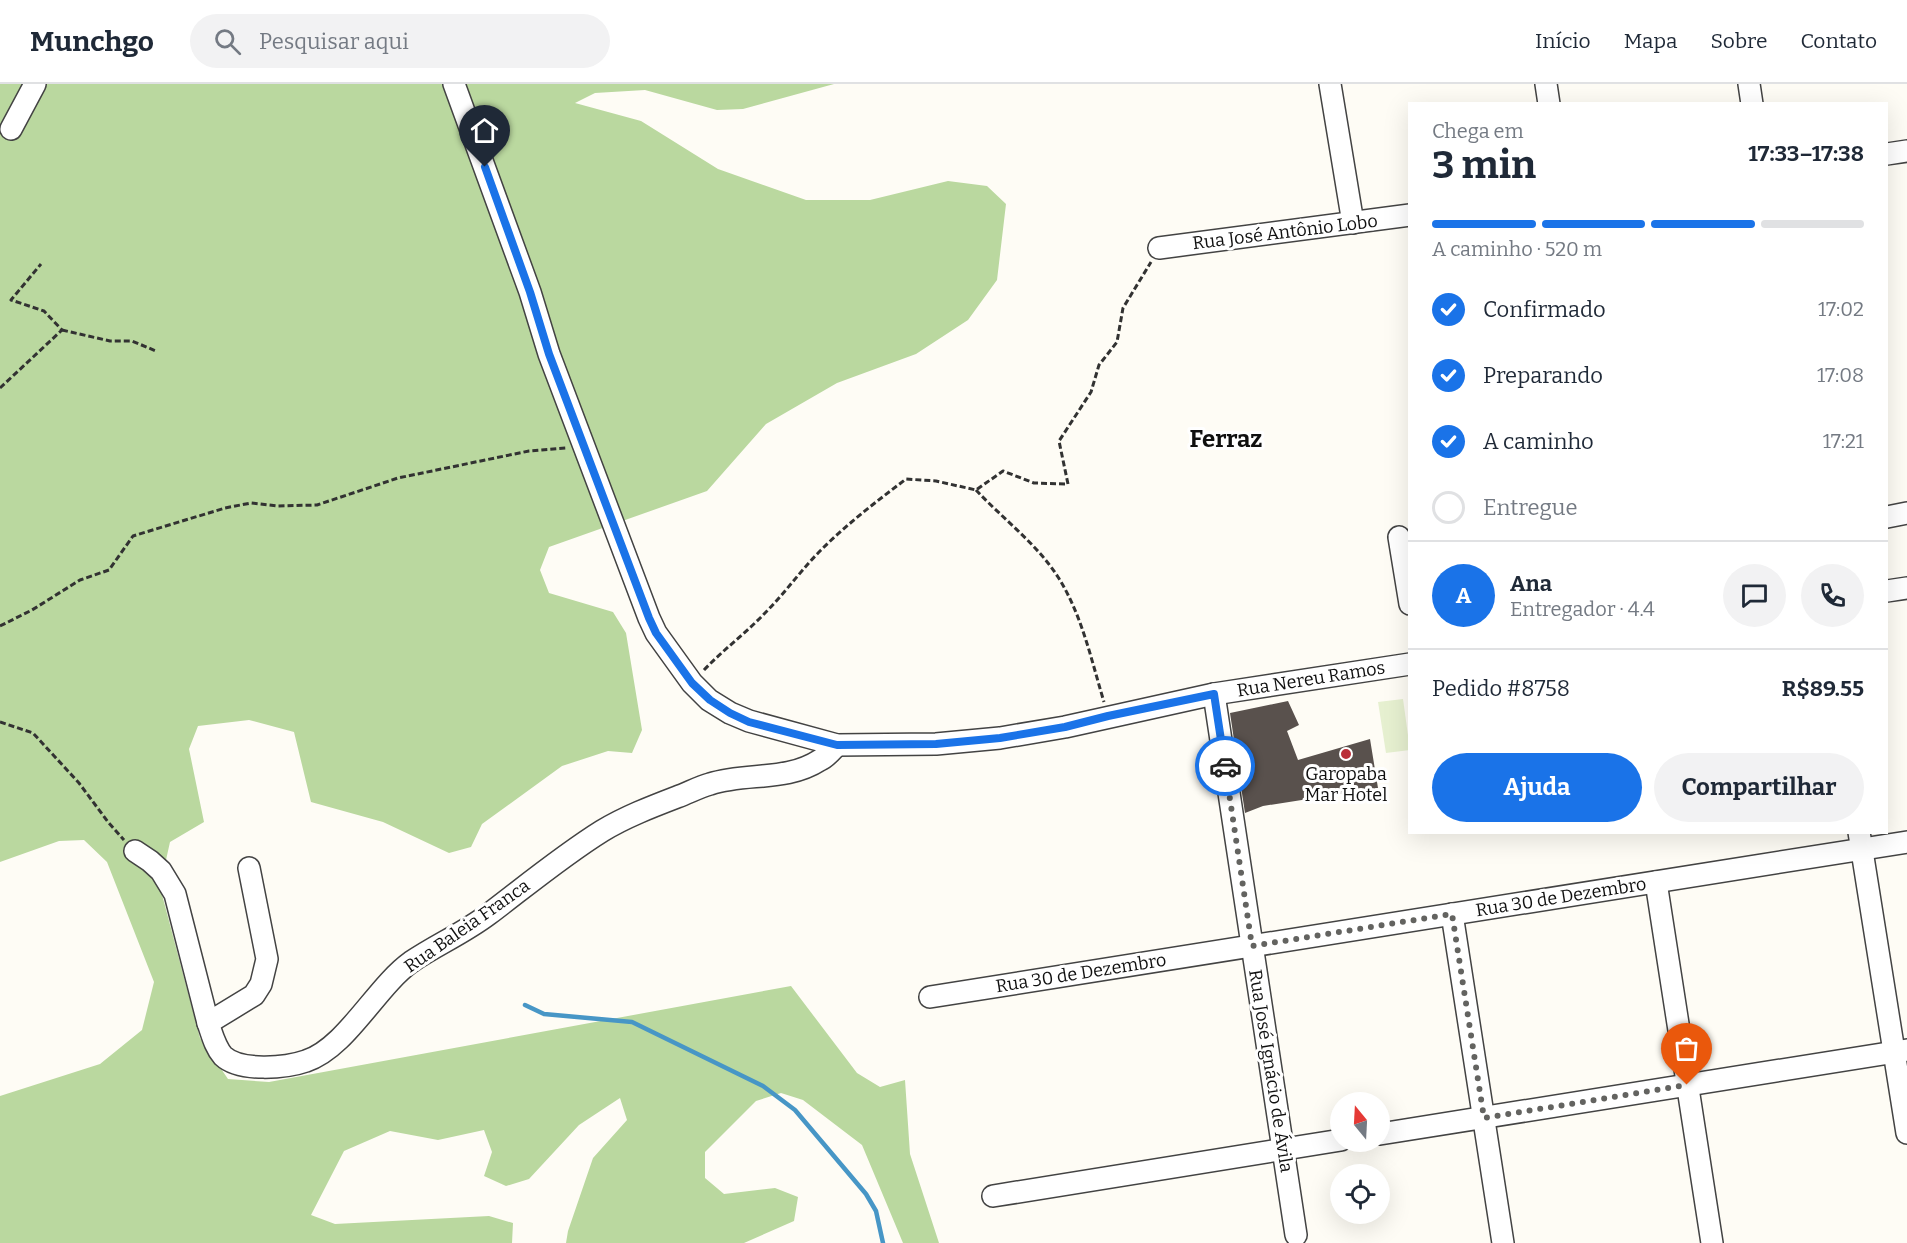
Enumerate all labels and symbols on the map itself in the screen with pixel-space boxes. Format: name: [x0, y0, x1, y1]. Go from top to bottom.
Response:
pin: [459, 105, 510, 167]
street label: Rua José Antônio Lobo: [1191, 210, 1379, 254]
district label: Ferraz: [1190, 425, 1262, 453]
street label: Rua Nereu Ramos: [1235, 656, 1387, 702]
courier: [1195, 736, 1255, 796]
marker: Garopaba Mar Hotel: [1339, 747, 1353, 761]
place label: Garopaba Mar Hotel: [1305, 763, 1387, 806]
street label: Rua 30 de Dezembro: [1474, 873, 1648, 921]
street label: Rua Baleia Franca: [400, 874, 534, 977]
street label: Rua 30 de Dezembro: [994, 949, 1168, 997]
street label: Rua José Ignácio de Ávila: [1244, 968, 1298, 1174]
pin: [1661, 1023, 1712, 1085]
north arrow: [1330, 1092, 1390, 1152]

